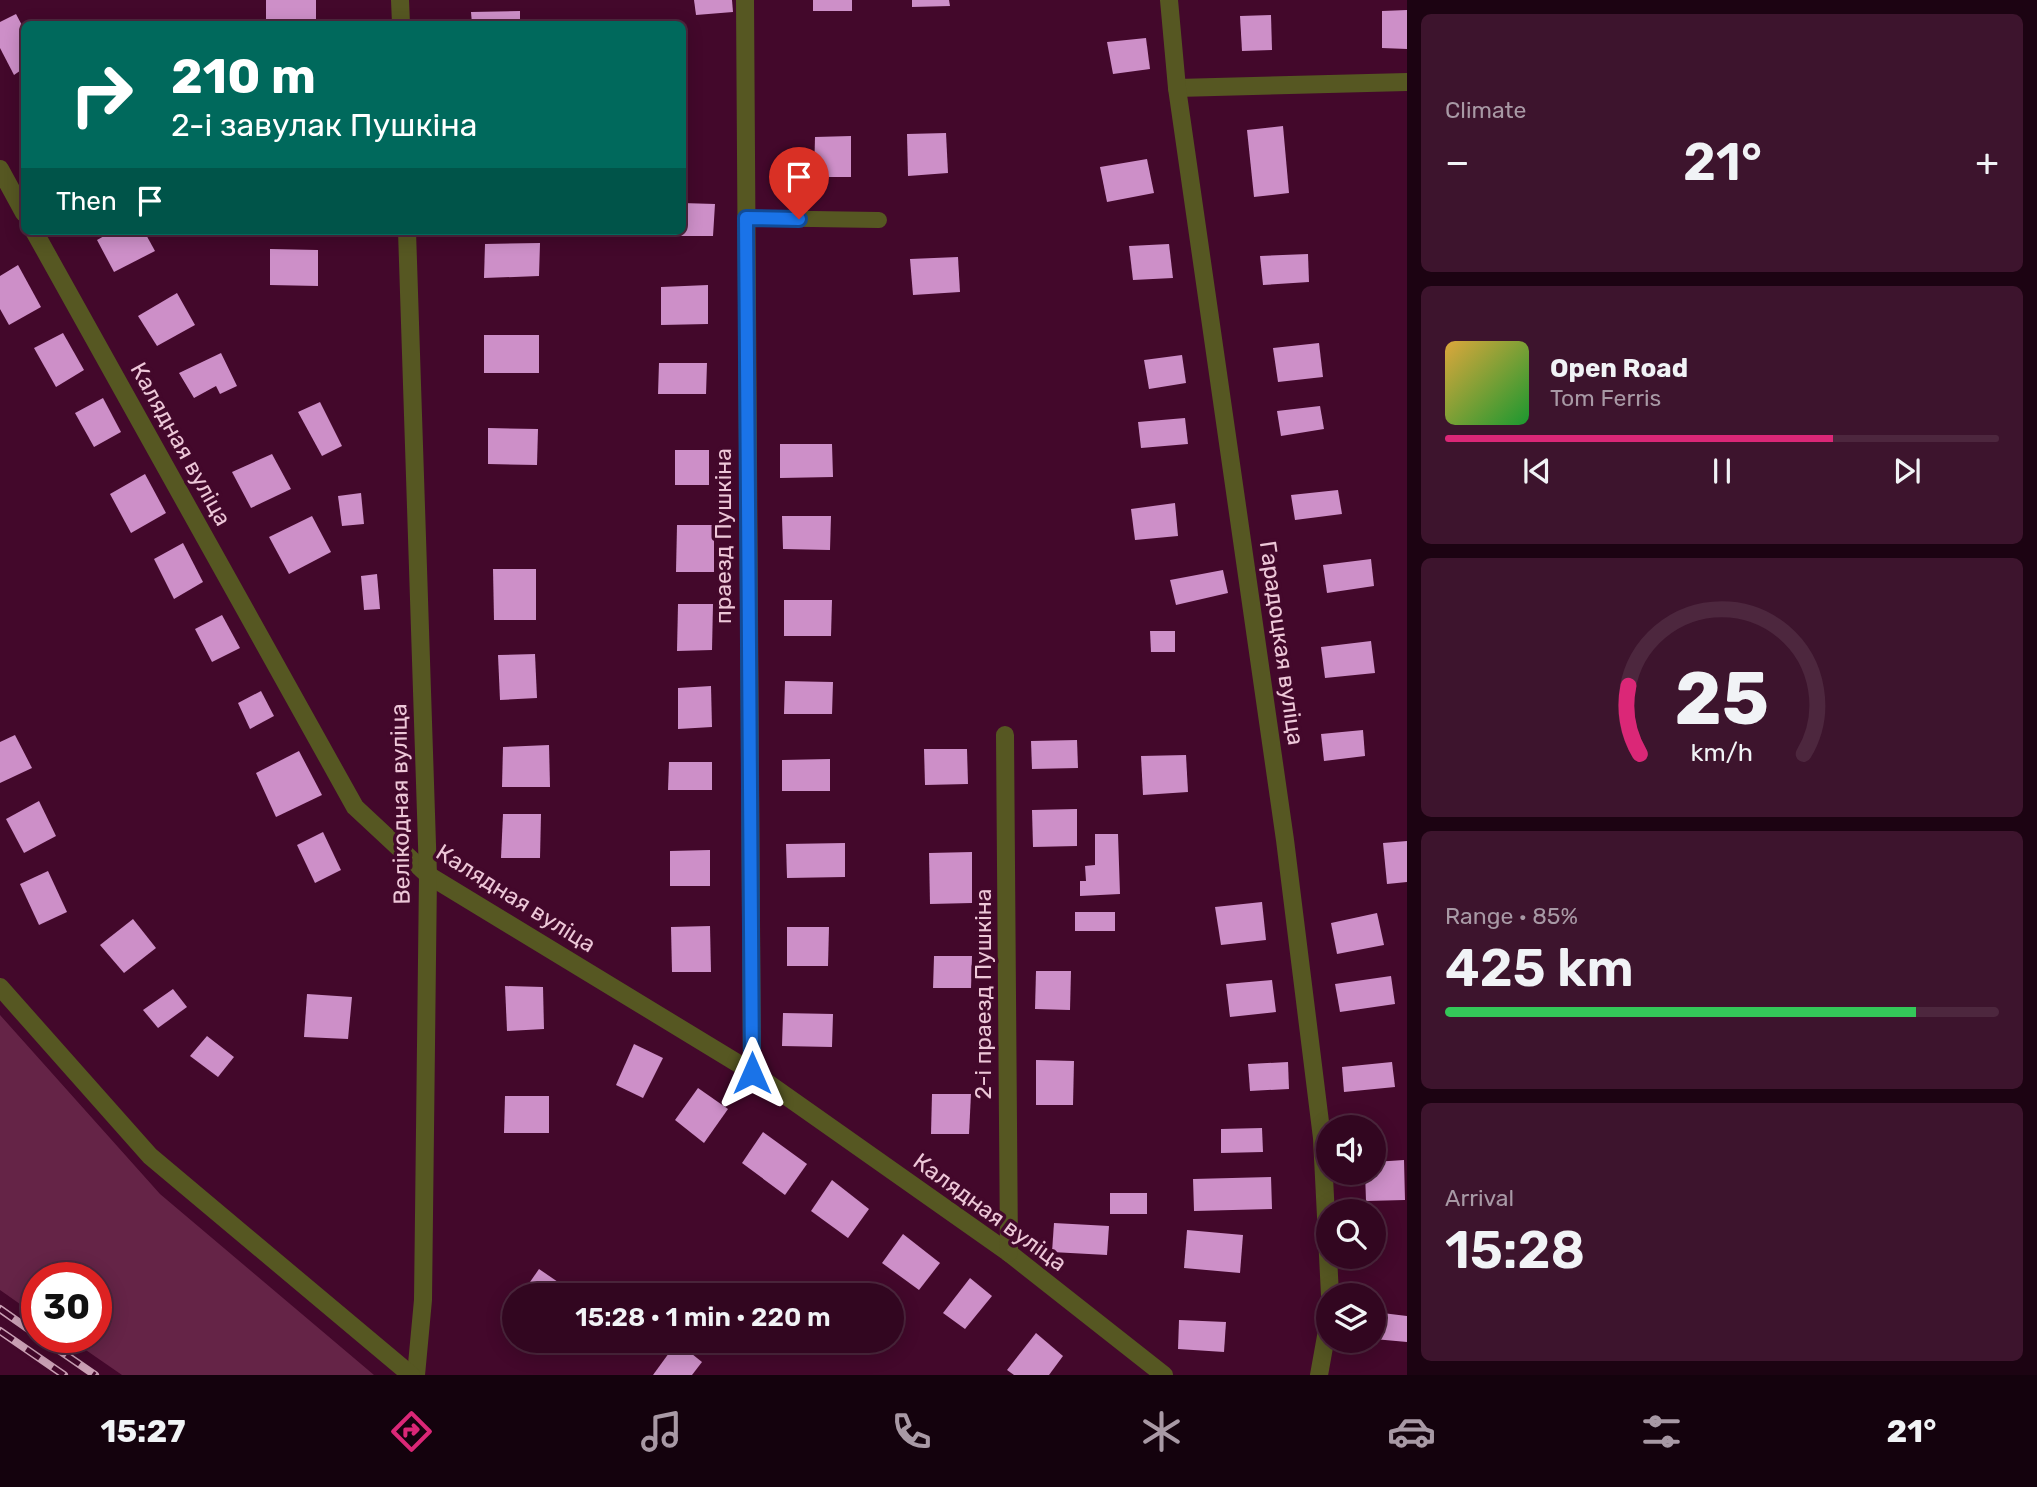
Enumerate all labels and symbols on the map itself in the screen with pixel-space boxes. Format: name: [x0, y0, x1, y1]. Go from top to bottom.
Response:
pin: [769, 147, 829, 219]
street label: Калядная вуліца: [124, 357, 238, 531]
street label: праезд Пушкіна: [709, 448, 737, 624]
street label: Гарадоцкая вуліца: [1254, 539, 1310, 747]
street label: Велікодная вуліца: [384, 703, 416, 905]
street label: Калядная вуліца: [431, 838, 601, 958]
street label: 2-і праезд Пушкіна: [969, 888, 997, 1100]
position arrow: [715, 1036, 789, 1110]
street label: Калядная вуліца: [908, 1147, 1072, 1277]
speed limit sign: 30: [21, 1262, 112, 1353]

